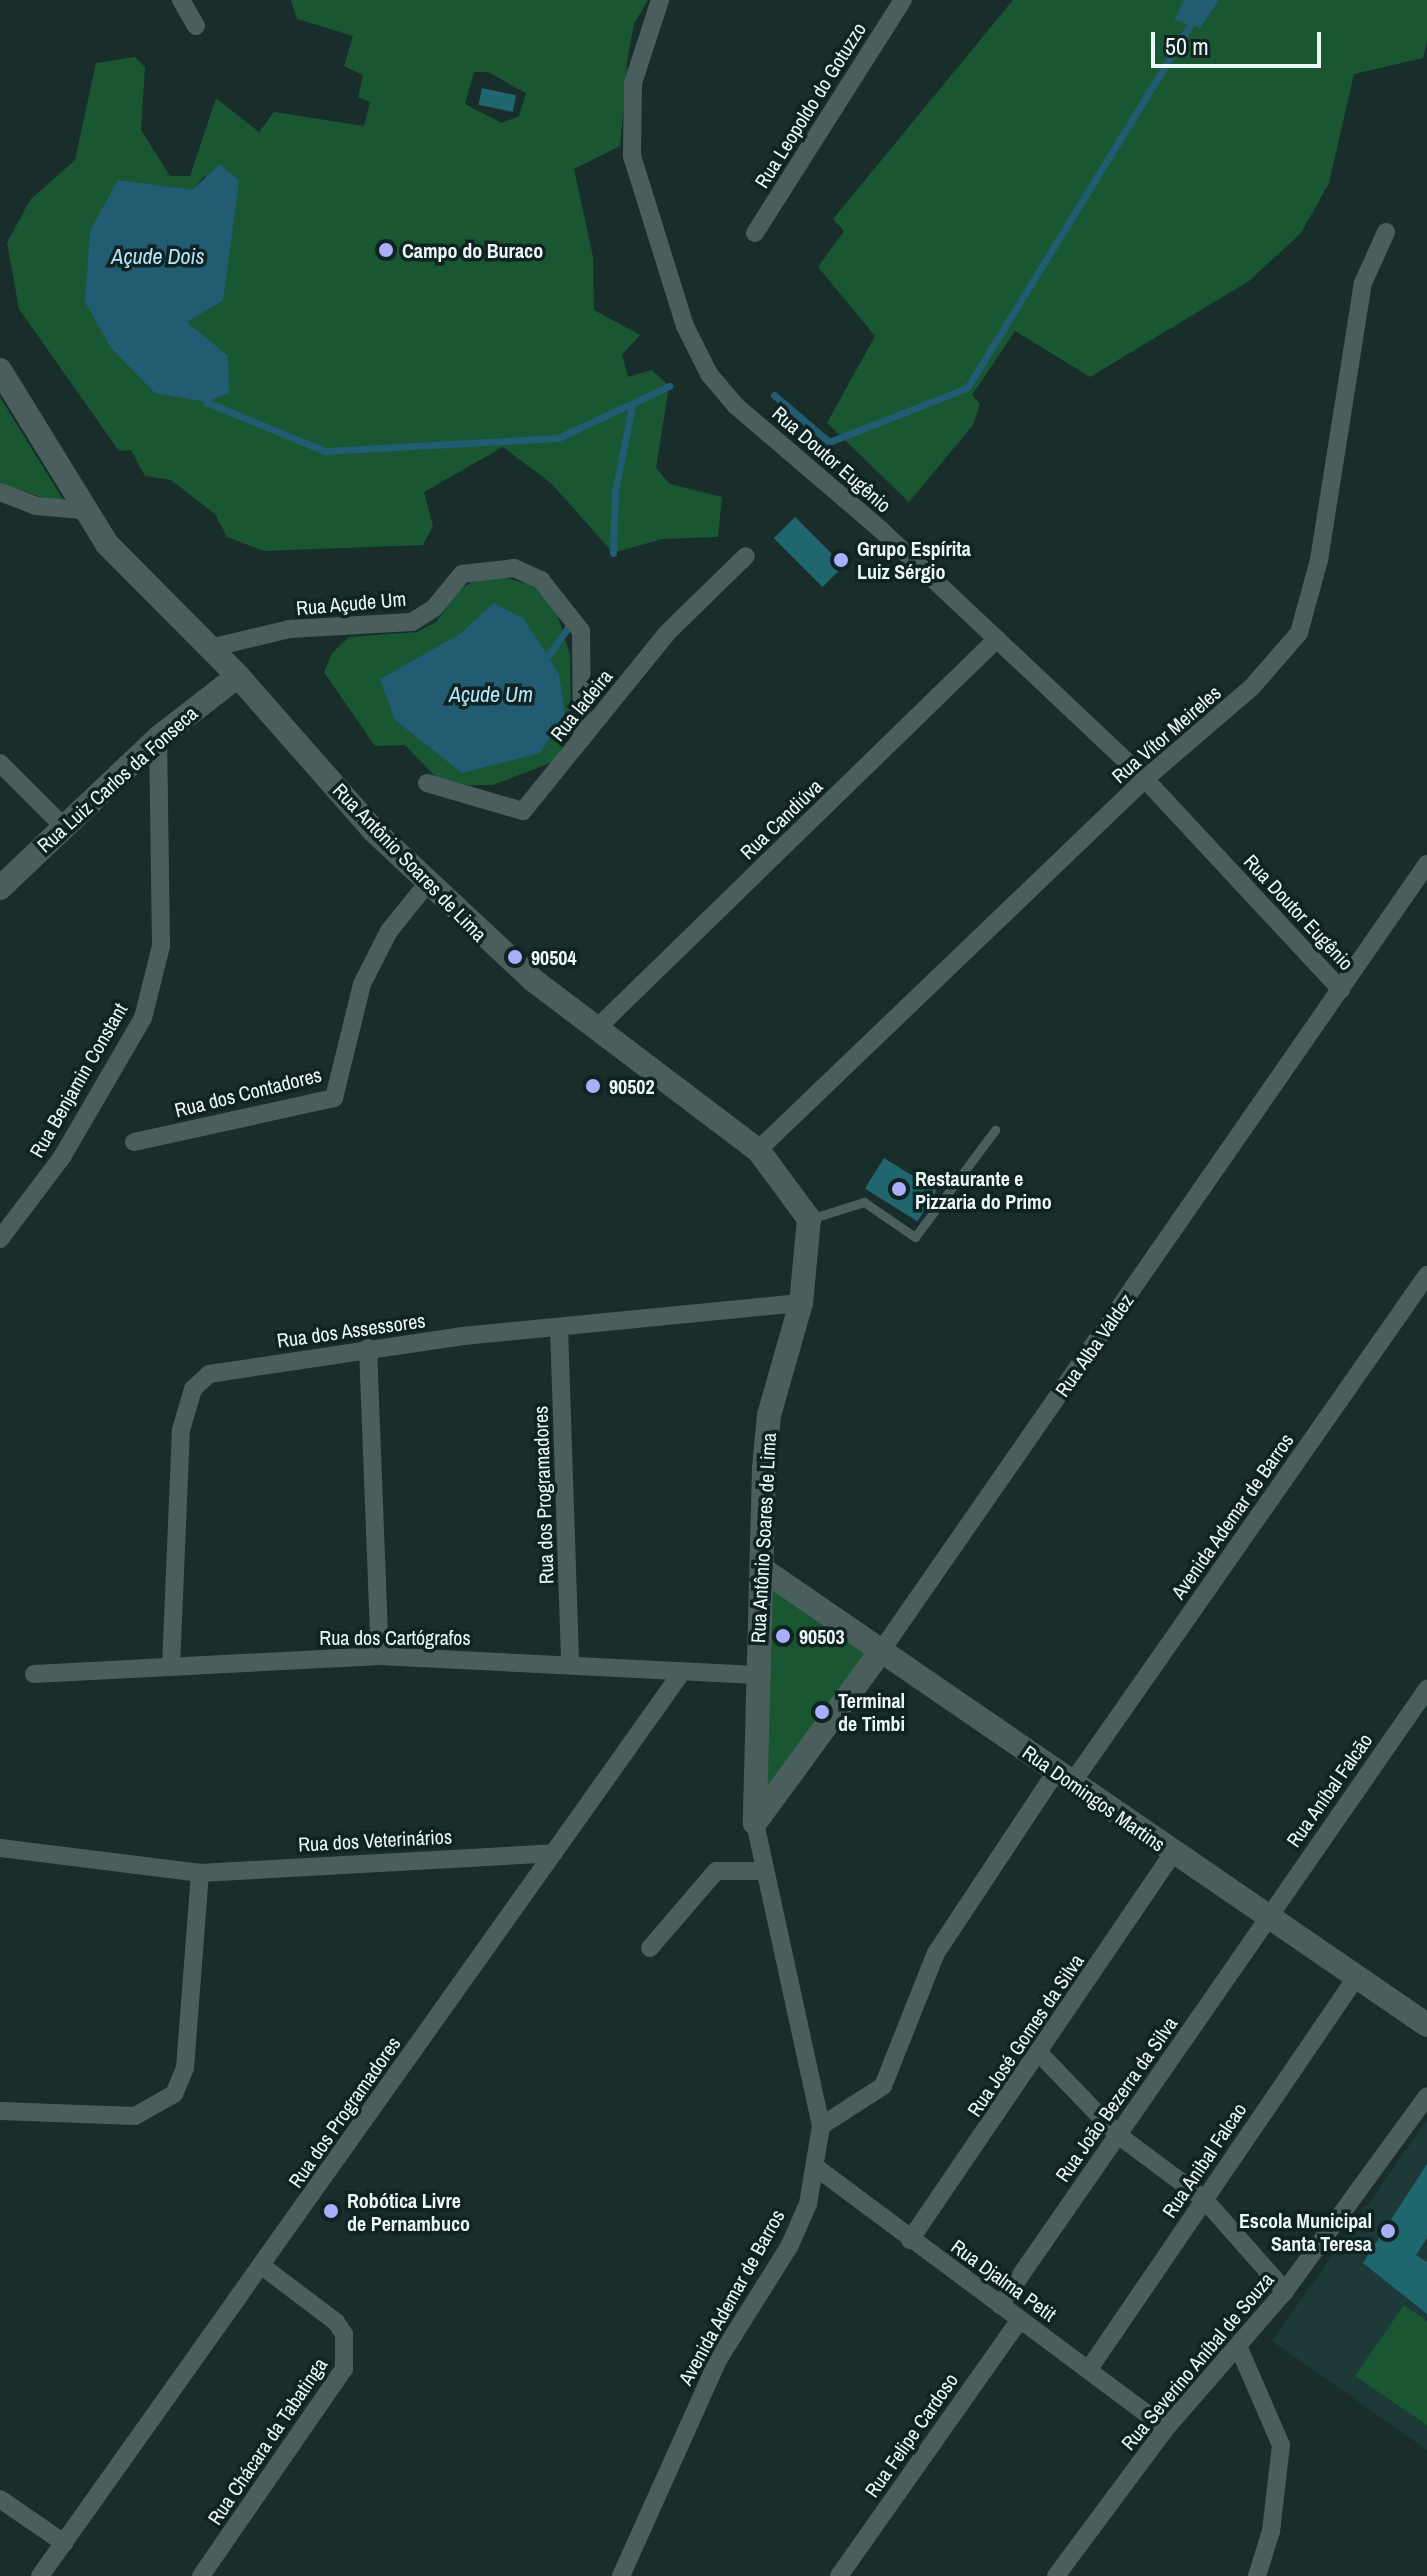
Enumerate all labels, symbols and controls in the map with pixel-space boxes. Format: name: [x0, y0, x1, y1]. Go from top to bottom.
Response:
scale bar: [1155, 16, 1325, 66]
street label: Rua Leopoldo do Gotuzzo: [749, 18, 871, 192]
text: 50 m: [1165, 30, 1209, 62]
place label: Campo do Buraco: [402, 238, 543, 262]
marker: Campo do Buraco: [377, 241, 395, 259]
water label: Açude Dois: [111, 244, 205, 270]
street label: Rua Doutor Eugênio: [768, 401, 896, 517]
place label: Grupo Espírita Luiz Sérgio: [857, 536, 971, 583]
marker: Grupo Espírita Luiz Sérgio: [832, 551, 850, 569]
street label: Rua Açude Um: [295, 586, 407, 620]
street label: Rua ladeira: [545, 665, 617, 745]
street label: Rua Vítor Meireles: [1107, 680, 1225, 788]
water label: Açude Um: [449, 682, 533, 708]
street label: Rua Luiz Carlos da Fonseca: [32, 701, 202, 857]
street label: Rua Candiúva: [735, 774, 827, 864]
street label: Rua Antônio Soares de Lima: [328, 778, 492, 946]
street label: Rua Doutor Eugênio: [1239, 849, 1359, 975]
place label: 90504: [531, 945, 577, 969]
marker: 90504: [506, 948, 524, 966]
street label: Rua Benjamin Constant: [24, 999, 132, 1161]
street label: Rua dos Contadores: [172, 1062, 324, 1122]
place label: 90502: [609, 1074, 655, 1098]
marker: 90502: [584, 1077, 602, 1095]
place label: Restaurante e Pizzaria do Primo: [915, 1166, 1052, 1213]
marker: Restaurante e Pizzaria do Primo: [890, 1180, 908, 1198]
street label: Rua Alba Valdez: [1049, 1289, 1139, 1401]
street label: Rua dos Assessores: [275, 1308, 427, 1352]
street label: Rua dos Programadores: [528, 1405, 558, 1585]
street label: Avenida Ademar de Barros: [1166, 1428, 1298, 1604]
street label: Rua Antônio Soares de Lima: [745, 1432, 781, 1644]
place label: 90503: [799, 1624, 845, 1648]
street label: Rua dos Cartógrafos: [319, 1625, 471, 1649]
marker: 90503: [774, 1627, 792, 1645]
place label: Terminal de Timbi: [838, 1688, 905, 1735]
marker: Terminal de Timbi: [813, 1703, 831, 1721]
street label: Rua Aníbal Falcão: [1281, 1728, 1377, 1852]
street label: Rua Domingos Martins: [1018, 1740, 1170, 1856]
street label: Rua dos Veterinários: [297, 1824, 453, 1856]
street label: Rua José Gomes da Silva: [962, 1949, 1088, 2121]
street label: Rua João Bezerra da Silva: [1050, 2012, 1182, 2186]
street label: Rua dos Programadores: [283, 2032, 405, 2192]
street label: Rua Anibal Falcao: [1157, 2098, 1251, 2222]
place label: Robótica Livre de Pernambuco: [347, 2188, 470, 2235]
marker: Robótica Livre de Pernambuco: [322, 2202, 340, 2220]
street label: Avenida Ademar de Barros: [673, 2205, 789, 2389]
place label: Escola Municipal Santa Teresa: [1239, 2208, 1372, 2255]
marker: Escola Municipal Santa Teresa: [1379, 2222, 1397, 2240]
street label: Rua Djalma Petit: [947, 2234, 1061, 2326]
street label: Rua Severino Aníbal de Souza: [1115, 2267, 1279, 2455]
street label: Rua Chácara da Tabatinga: [202, 2353, 332, 2529]
street label: Rua Felipe Cardoso: [859, 2368, 963, 2502]

